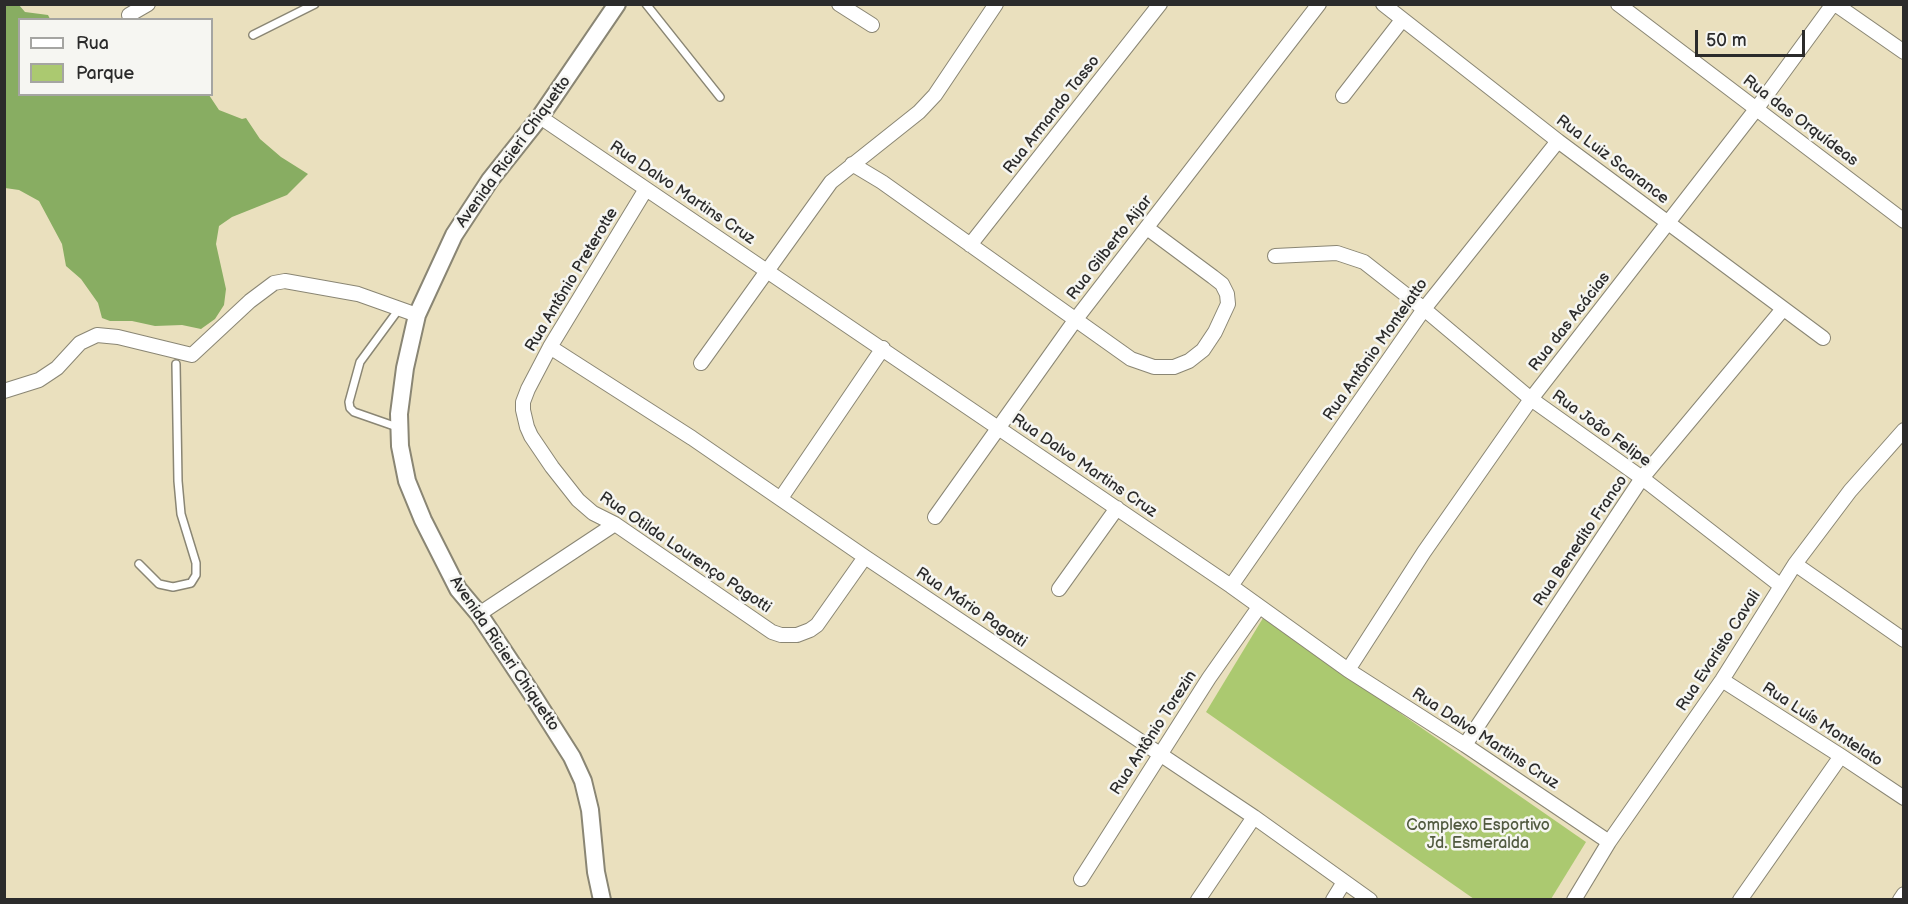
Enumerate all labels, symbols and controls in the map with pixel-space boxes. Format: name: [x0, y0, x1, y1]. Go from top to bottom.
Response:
legend: [18, 18, 213, 96]
scale bar: [1698, 18, 1808, 56]
text: 50 m: [1706, 30, 1747, 51]
text: Rua: [76, 33, 109, 54]
street label: Rua Armando Tasso: [1000, 52, 1104, 178]
text: Parque: [76, 63, 134, 84]
street label: Rua das Orquídeas: [1739, 71, 1861, 171]
street label: Avenida Ricieri Chiquetto: [453, 73, 575, 231]
street label: Rua Luiz Scarance: [1552, 111, 1672, 209]
street label: Rua Dalvo Martins Cruz: [606, 137, 758, 249]
street label: Rua Gilberto Aijar: [1063, 192, 1157, 304]
street label: Rua Antônio Preterotte: [521, 205, 623, 355]
street label: Rua das Acácias: [1525, 269, 1615, 375]
street label: Rua Antônio Montelatto: [1320, 275, 1432, 425]
street label: Rua João Felipe: [1548, 387, 1654, 471]
street label: Rua Dalvo Martins Cruz: [1008, 410, 1160, 522]
street label: Rua Benedito Franco: [1530, 472, 1632, 610]
street label: Rua Otilda Lourenço Pagotti: [595, 488, 775, 618]
street label: Rua Mário Pagotti: [912, 564, 1030, 652]
street label: Avenida Ricieri Chiquetto: [445, 573, 563, 735]
street label: Rua Evaristo Cavali: [1673, 587, 1765, 715]
street label: Rua Antônio Torezin: [1107, 667, 1201, 799]
street label: Rua Luís Montelato: [1758, 679, 1886, 771]
street label: Rua Dalvo Martins Cruz: [1408, 684, 1562, 794]
park label: Complexo Esportivo Jd. Esmeralda: [1406, 816, 1550, 854]

